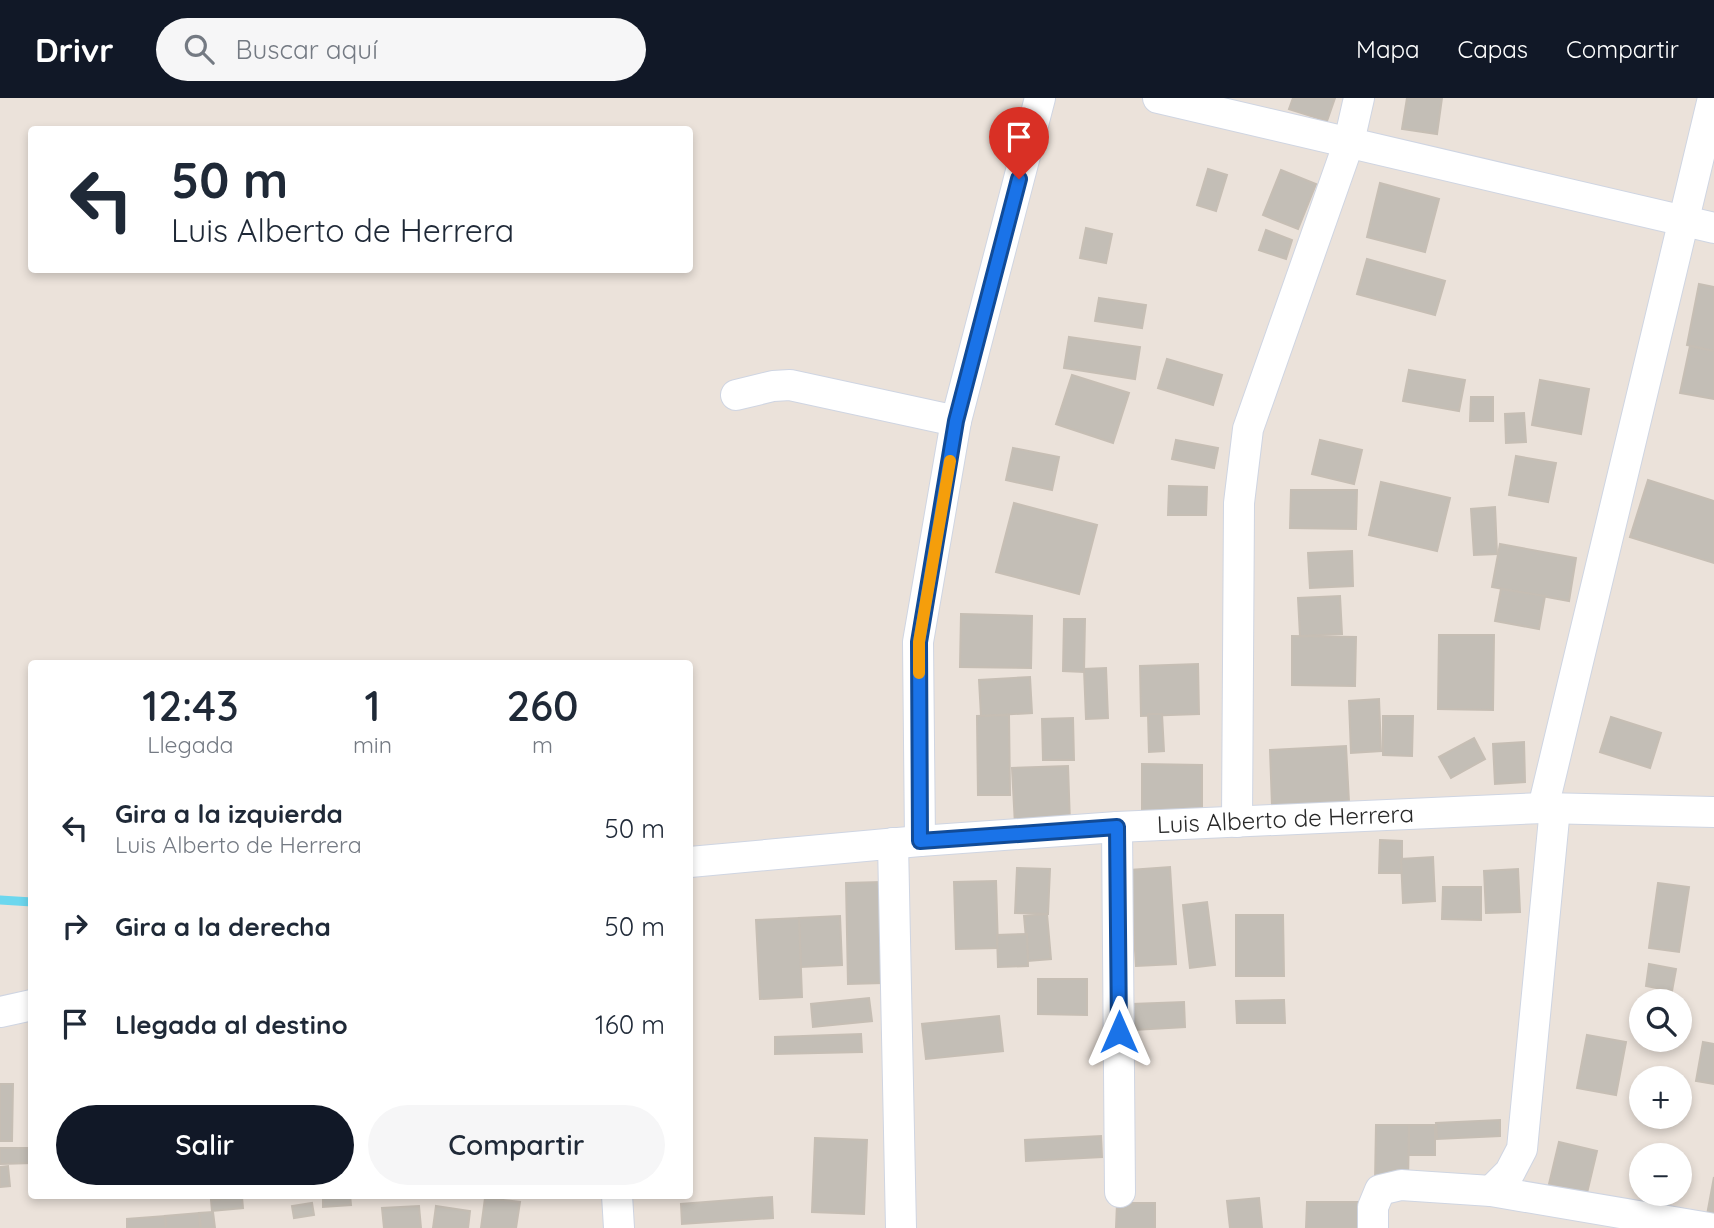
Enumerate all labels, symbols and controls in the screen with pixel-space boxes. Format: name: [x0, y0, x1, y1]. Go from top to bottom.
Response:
search box: [156, 18, 646, 81]
text: Drivr: [35, 29, 114, 70]
icon: search: [180, 30, 218, 68]
text: Buscar aquí: [236, 33, 378, 66]
text: Mapa: [1356, 34, 1420, 64]
text: Capas: [1458, 34, 1528, 64]
text: Compartir: [1566, 34, 1679, 64]
pin: [989, 107, 1049, 179]
icon: arrive: [1000, 118, 1038, 156]
text: 50 m: [171, 149, 288, 210]
icon: left: [56, 154, 147, 245]
text: Luis Alberto de Herrera: [171, 210, 514, 250]
text: 12:43: [142, 679, 239, 732]
text: 1: [364, 679, 381, 732]
text: 260: [506, 679, 579, 732]
text: Llegada: [147, 730, 234, 759]
text: min: [353, 730, 392, 759]
text: m: [532, 730, 553, 759]
text: Gira a la izquierda: [115, 797, 343, 830]
street label: Luis Alberto de Herrera: [1156, 798, 1415, 839]
icon: left: [56, 809, 94, 847]
text: 50 m: [605, 812, 665, 845]
text: Luis Alberto de Herrera: [115, 830, 362, 859]
icon: right: [56, 907, 94, 945]
text: Gira a la derecha: [115, 910, 331, 943]
text: 50 m: [605, 910, 665, 943]
map controls: [1629, 989, 1692, 1206]
button: search: [1629, 989, 1692, 1052]
position arrow: [1082, 995, 1156, 1069]
icon: arrive: [56, 1005, 94, 1043]
text: Llegada al destino: [115, 1008, 348, 1041]
text: 160 m: [595, 1008, 665, 1041]
button: +: [1629, 1066, 1692, 1129]
button: Salir: [56, 1105, 354, 1185]
button: Compartir: [368, 1105, 665, 1185]
button: −: [1629, 1143, 1692, 1206]

